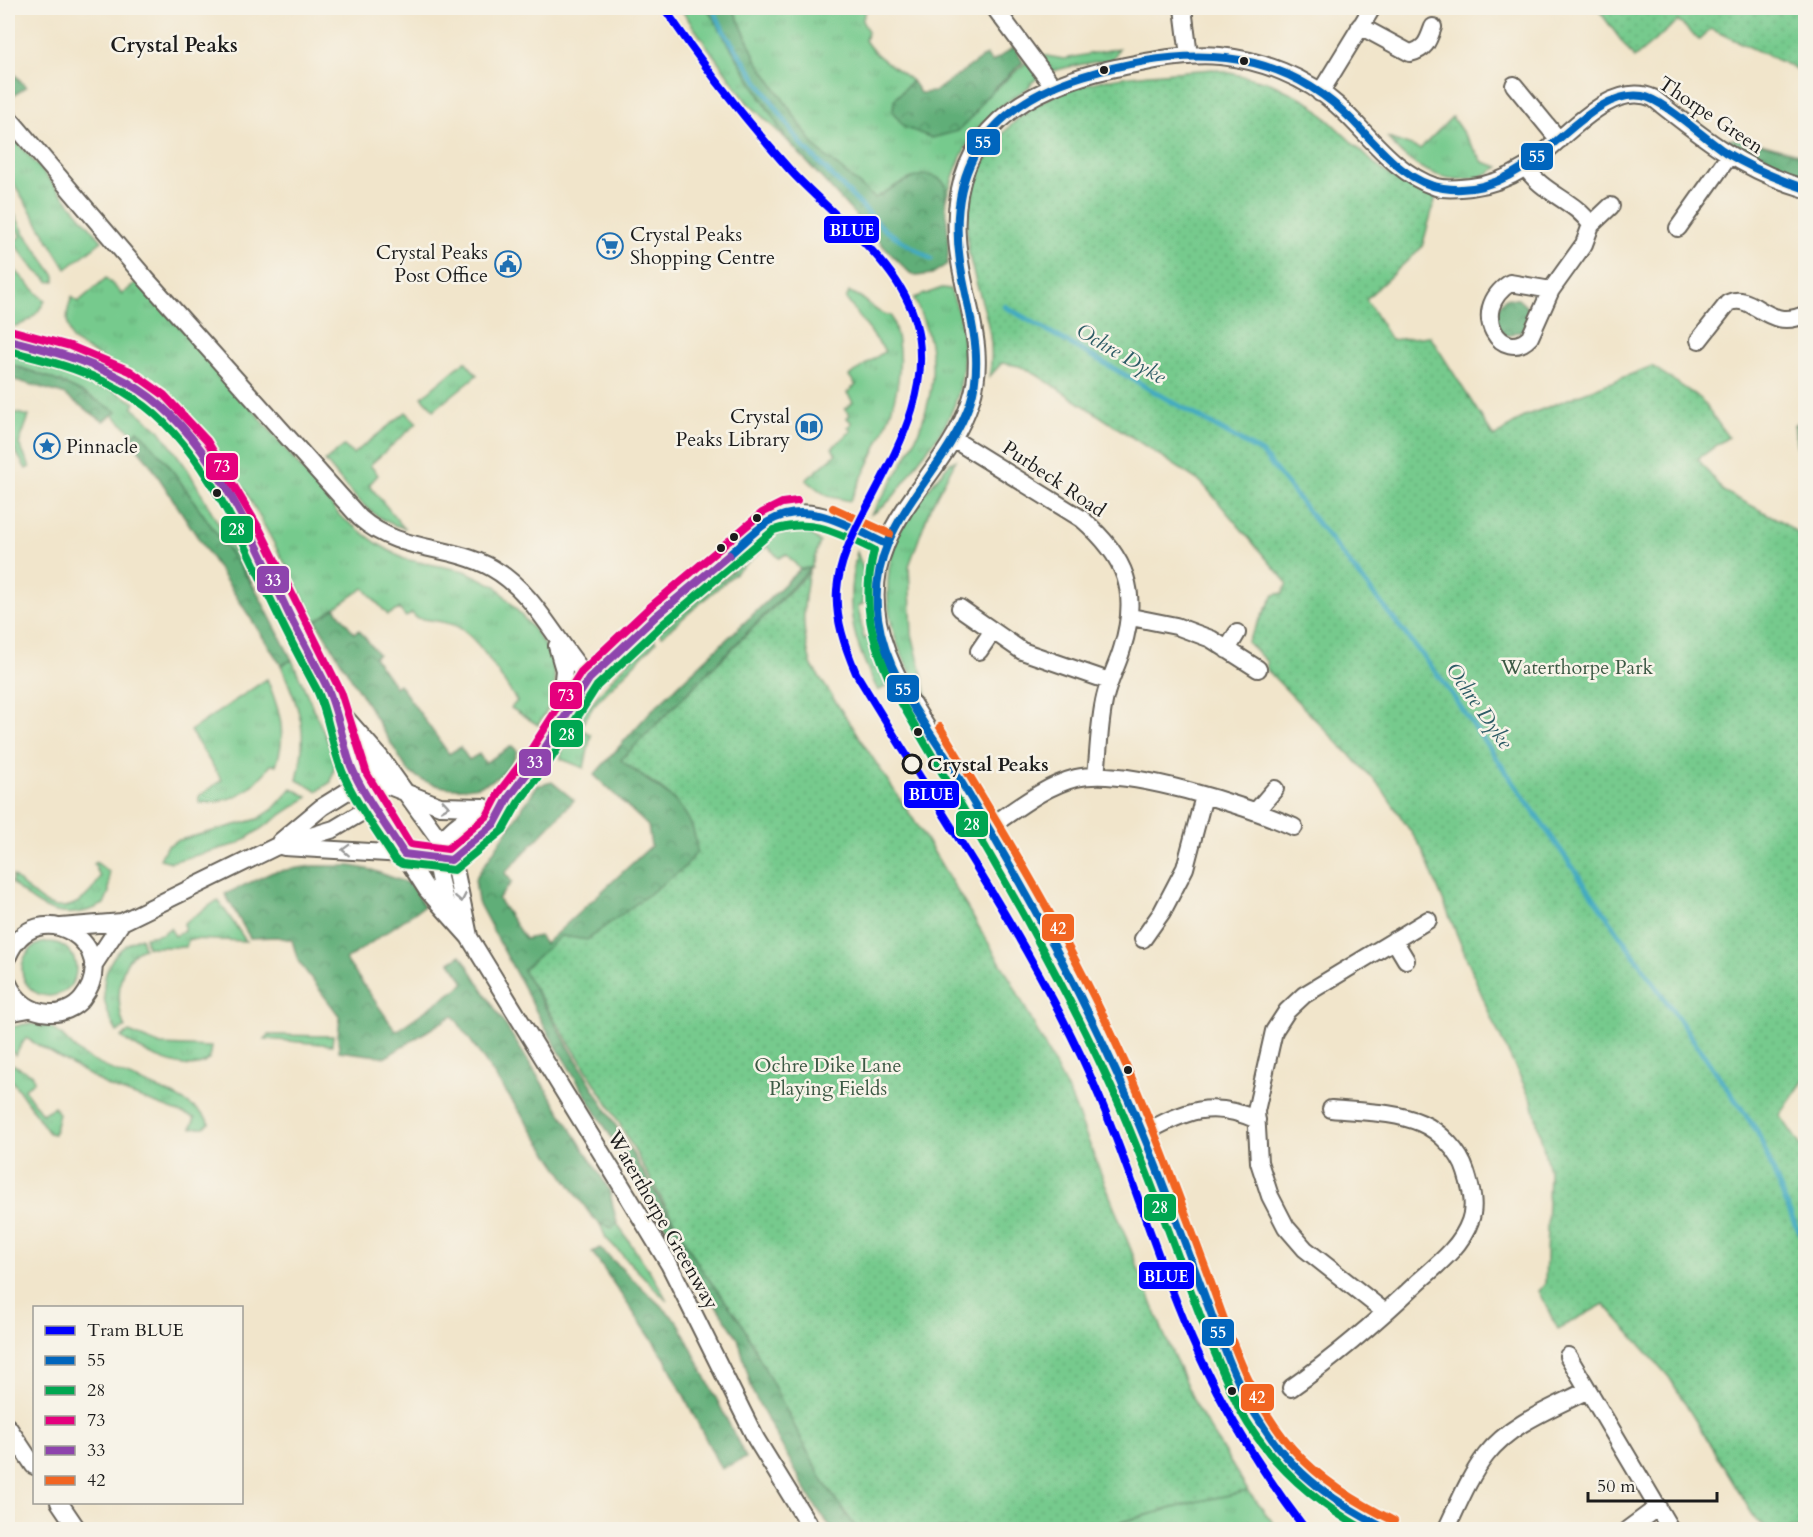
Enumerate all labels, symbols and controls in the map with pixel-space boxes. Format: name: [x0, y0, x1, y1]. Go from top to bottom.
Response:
district label: Crystal Peaks: [110, 31, 238, 60]
unlabelled marker: [1238, 55, 1250, 67]
unlabelled marker: [1098, 64, 1110, 76]
street label: Thorpe Green: [1653, 70, 1769, 161]
line badge: 55: [966, 128, 1001, 156]
text: 55: [975, 132, 991, 154]
line badge: 55: [1520, 142, 1554, 171]
text: 55: [1529, 146, 1545, 168]
line badge: BLUE: [823, 215, 880, 244]
text: BLUE: [829, 220, 875, 242]
place label: Crystal Peaks Shopping Centre: [630, 221, 775, 271]
supermarket icon: Crystal Peaks Shopping Centre: [595, 231, 625, 261]
place label: Crystal Peaks Post Office: [376, 239, 488, 289]
public building icon: Crystal Peaks Post Office: [493, 249, 523, 279]
water label: Ochre Dyke: [1071, 317, 1172, 392]
place label: Crystal Peaks Library: [675, 403, 790, 453]
library icon: Crystal Peaks Library: [794, 412, 824, 442]
place icon: Pinnacle: [32, 431, 62, 461]
place label: Pinnacle: [66, 433, 138, 460]
street label: Purbeck Road: [997, 435, 1111, 524]
line badge: 73: [205, 452, 239, 481]
text: 73: [214, 456, 230, 478]
unlabelled marker: [211, 487, 223, 499]
unlabelled marker: [751, 512, 763, 524]
line badge: 28: [220, 515, 254, 544]
text: 28: [229, 519, 245, 541]
unlabelled marker: [728, 531, 740, 543]
unlabelled marker: [715, 542, 727, 554]
line badge: 33: [256, 565, 290, 594]
text: 33: [265, 570, 281, 592]
park label: Waterthorpe Park: [1500, 654, 1653, 681]
water label: Ochre Dyke: [1439, 657, 1520, 756]
line badge: 55: [886, 674, 920, 703]
text: 55: [895, 679, 911, 701]
line badge: 73: [549, 681, 583, 710]
text: 73: [558, 685, 574, 707]
line badge: 28: [550, 719, 584, 748]
text: 28: [559, 724, 575, 746]
unlabelled marker: [912, 726, 924, 738]
line badge: 33: [518, 748, 552, 777]
place label: Crystal Peaks: [927, 751, 1049, 778]
text: 33: [527, 752, 543, 774]
marker: Crystal Peaks: [902, 754, 922, 774]
line badge: BLUE: [903, 780, 960, 809]
text: BLUE: [908, 784, 954, 806]
one-way arrow: [440, 799, 449, 811]
line badge: 28: [955, 810, 989, 838]
text: 28: [964, 814, 980, 836]
one-way arrow: [341, 844, 350, 857]
one-way arrow: [454, 893, 467, 903]
line badge: 42: [1041, 913, 1075, 942]
text: 42: [1050, 918, 1066, 940]
park label: Ochre Dike Lane Playing Fields: [754, 1052, 902, 1102]
unlabelled marker: [1122, 1064, 1134, 1076]
street label: Waterthorpe Greenway: [600, 1125, 725, 1315]
line badge: 28: [1143, 1193, 1177, 1222]
text: 28: [1152, 1197, 1168, 1219]
line badge: BLUE: [1138, 1261, 1195, 1290]
text: BLUE: [1143, 1266, 1189, 1288]
legend: [33, 1306, 243, 1504]
text: Tram BLUE: [87, 1318, 184, 1343]
line badge: 55: [1201, 1318, 1235, 1347]
text: 55: [1210, 1322, 1226, 1344]
text: 55: [87, 1348, 105, 1373]
text: 28: [87, 1378, 105, 1403]
line badge: 42: [1240, 1383, 1275, 1412]
unlabelled marker: [1226, 1385, 1238, 1397]
text: 42: [1249, 1387, 1265, 1409]
text: 73: [87, 1408, 105, 1433]
text: 33: [87, 1438, 105, 1463]
scale bar: [1588, 1465, 1717, 1503]
text: 42: [87, 1468, 105, 1493]
text: 50 m: [1597, 1474, 1636, 1499]

